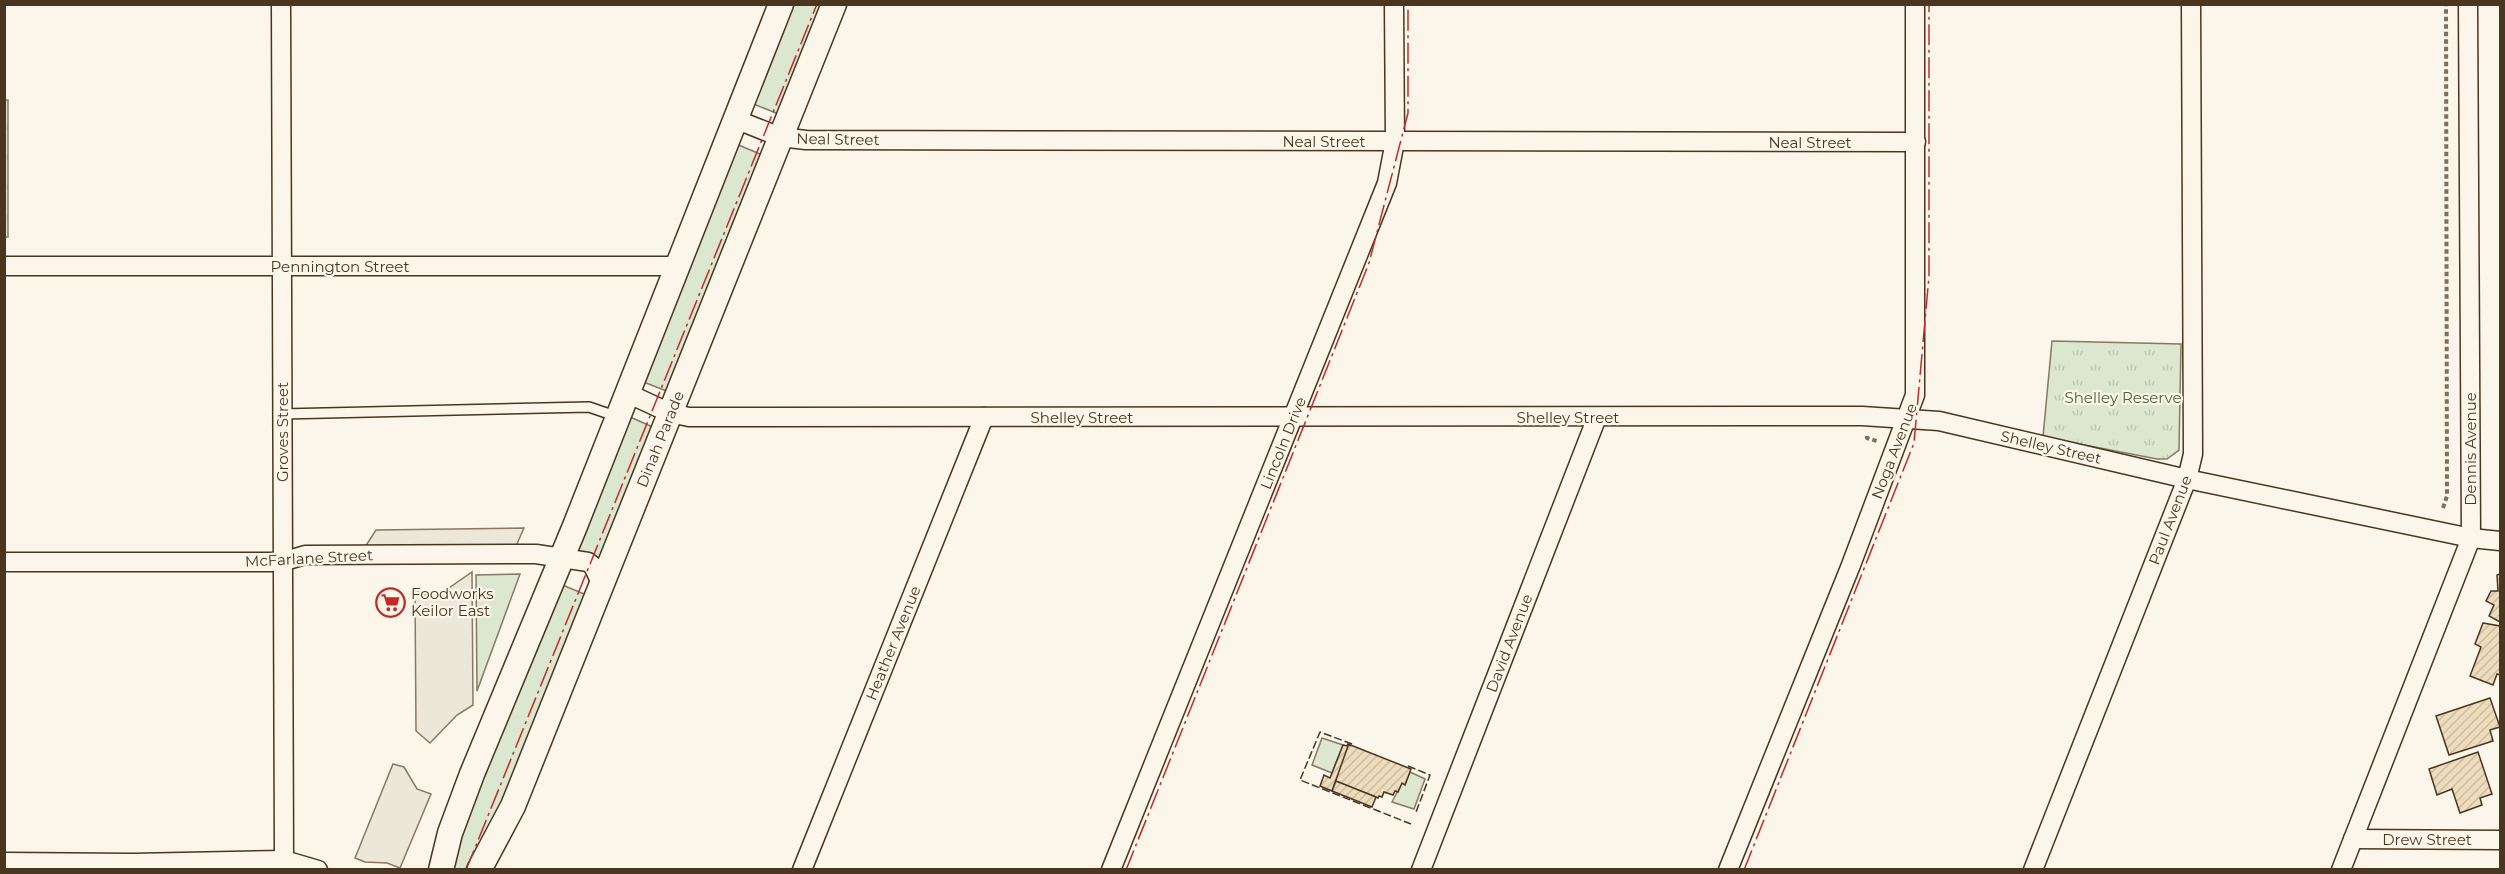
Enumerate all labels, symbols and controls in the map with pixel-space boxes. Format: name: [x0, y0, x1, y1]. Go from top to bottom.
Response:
street label: Neal Street: [796, 129, 880, 149]
street label: Neal Street: [1282, 132, 1366, 151]
street label: Neal Street: [1768, 133, 1852, 152]
street label: Pennington Street: [271, 257, 410, 276]
street label: Groves Street: [273, 382, 292, 482]
street label: Dinah Parade: [632, 388, 688, 490]
park label: Shelley Reserve: [2064, 388, 2182, 407]
street label: Dennis Avenue: [2461, 392, 2480, 506]
street label: Lincoln Drive: [1256, 394, 1310, 492]
street label: Noga Avenue: [1867, 400, 1921, 502]
street label: Shelley Street: [1031, 408, 1133, 427]
street label: Shelley Street: [1517, 408, 1619, 427]
street label: Shelley Street: [1999, 426, 2103, 468]
street label: Paul Avenue: [2144, 473, 2196, 567]
street label: McFarlane Street: [245, 545, 373, 571]
street label: Heather Avenue: [861, 583, 925, 703]
place label: Foodworks Keilor East: [411, 584, 494, 620]
supermarket icon: Foodworks Keilor East: [374, 586, 406, 618]
street label: David Avenue: [1482, 591, 1536, 695]
street label: Drew Street: [2382, 830, 2472, 849]

